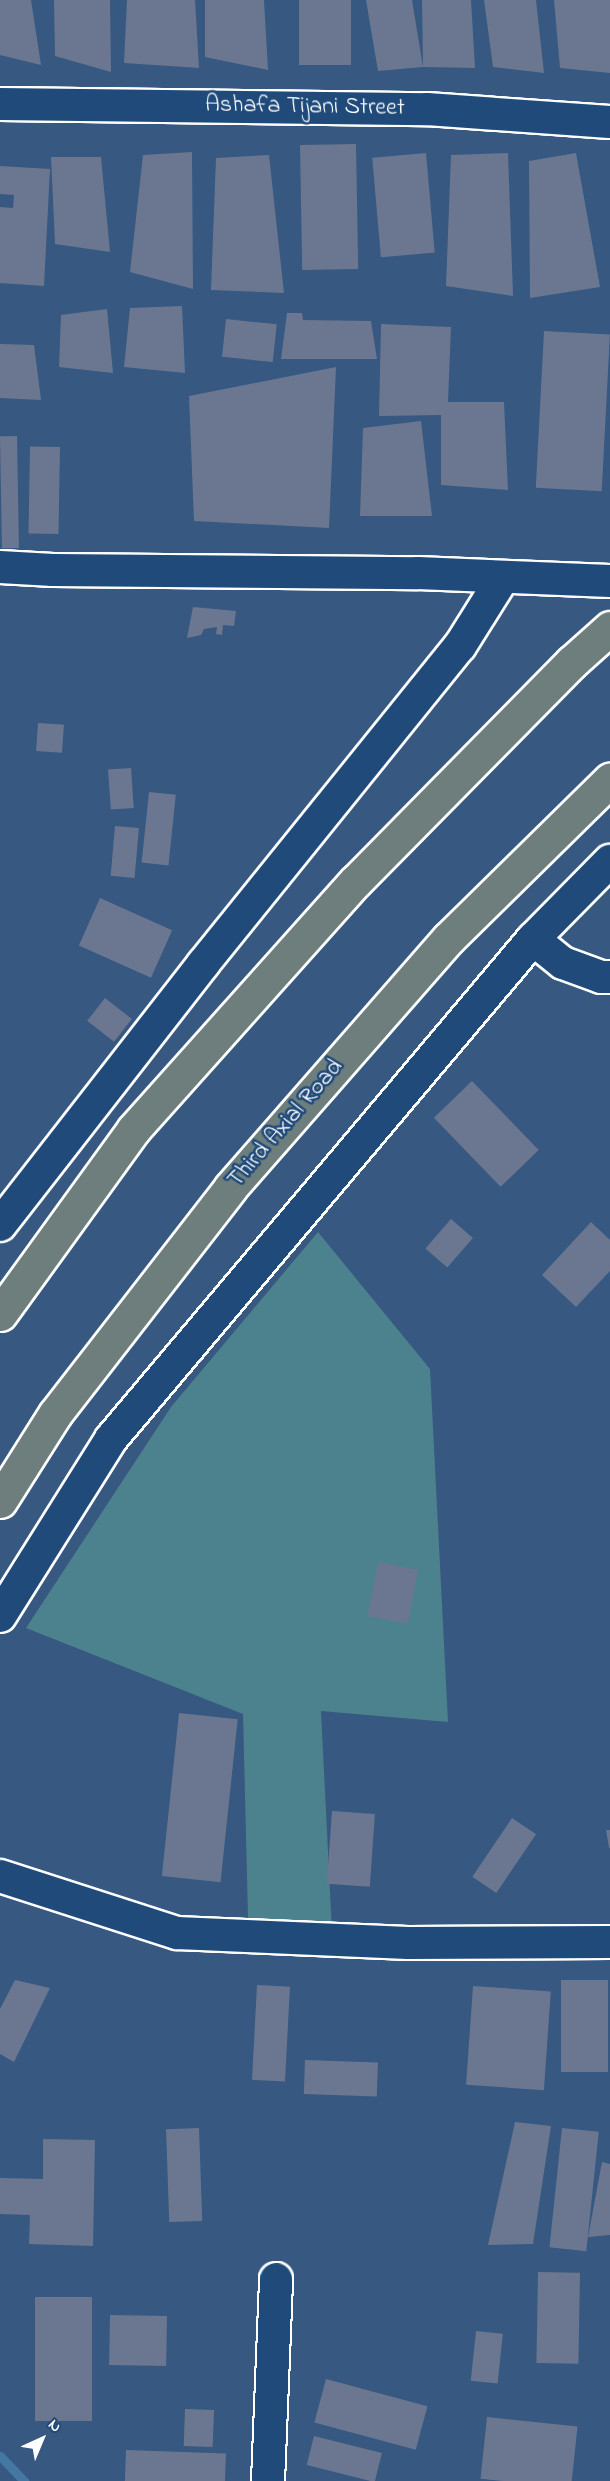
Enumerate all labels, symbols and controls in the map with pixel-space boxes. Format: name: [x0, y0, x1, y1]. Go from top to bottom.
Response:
street label: Ashafa Tijani Street: [205, 91, 405, 123]
street label: Third Axial Road: [222, 1054, 350, 1194]
north arrow: [12, 2409, 72, 2469]
text: N: [42, 2414, 67, 2438]

